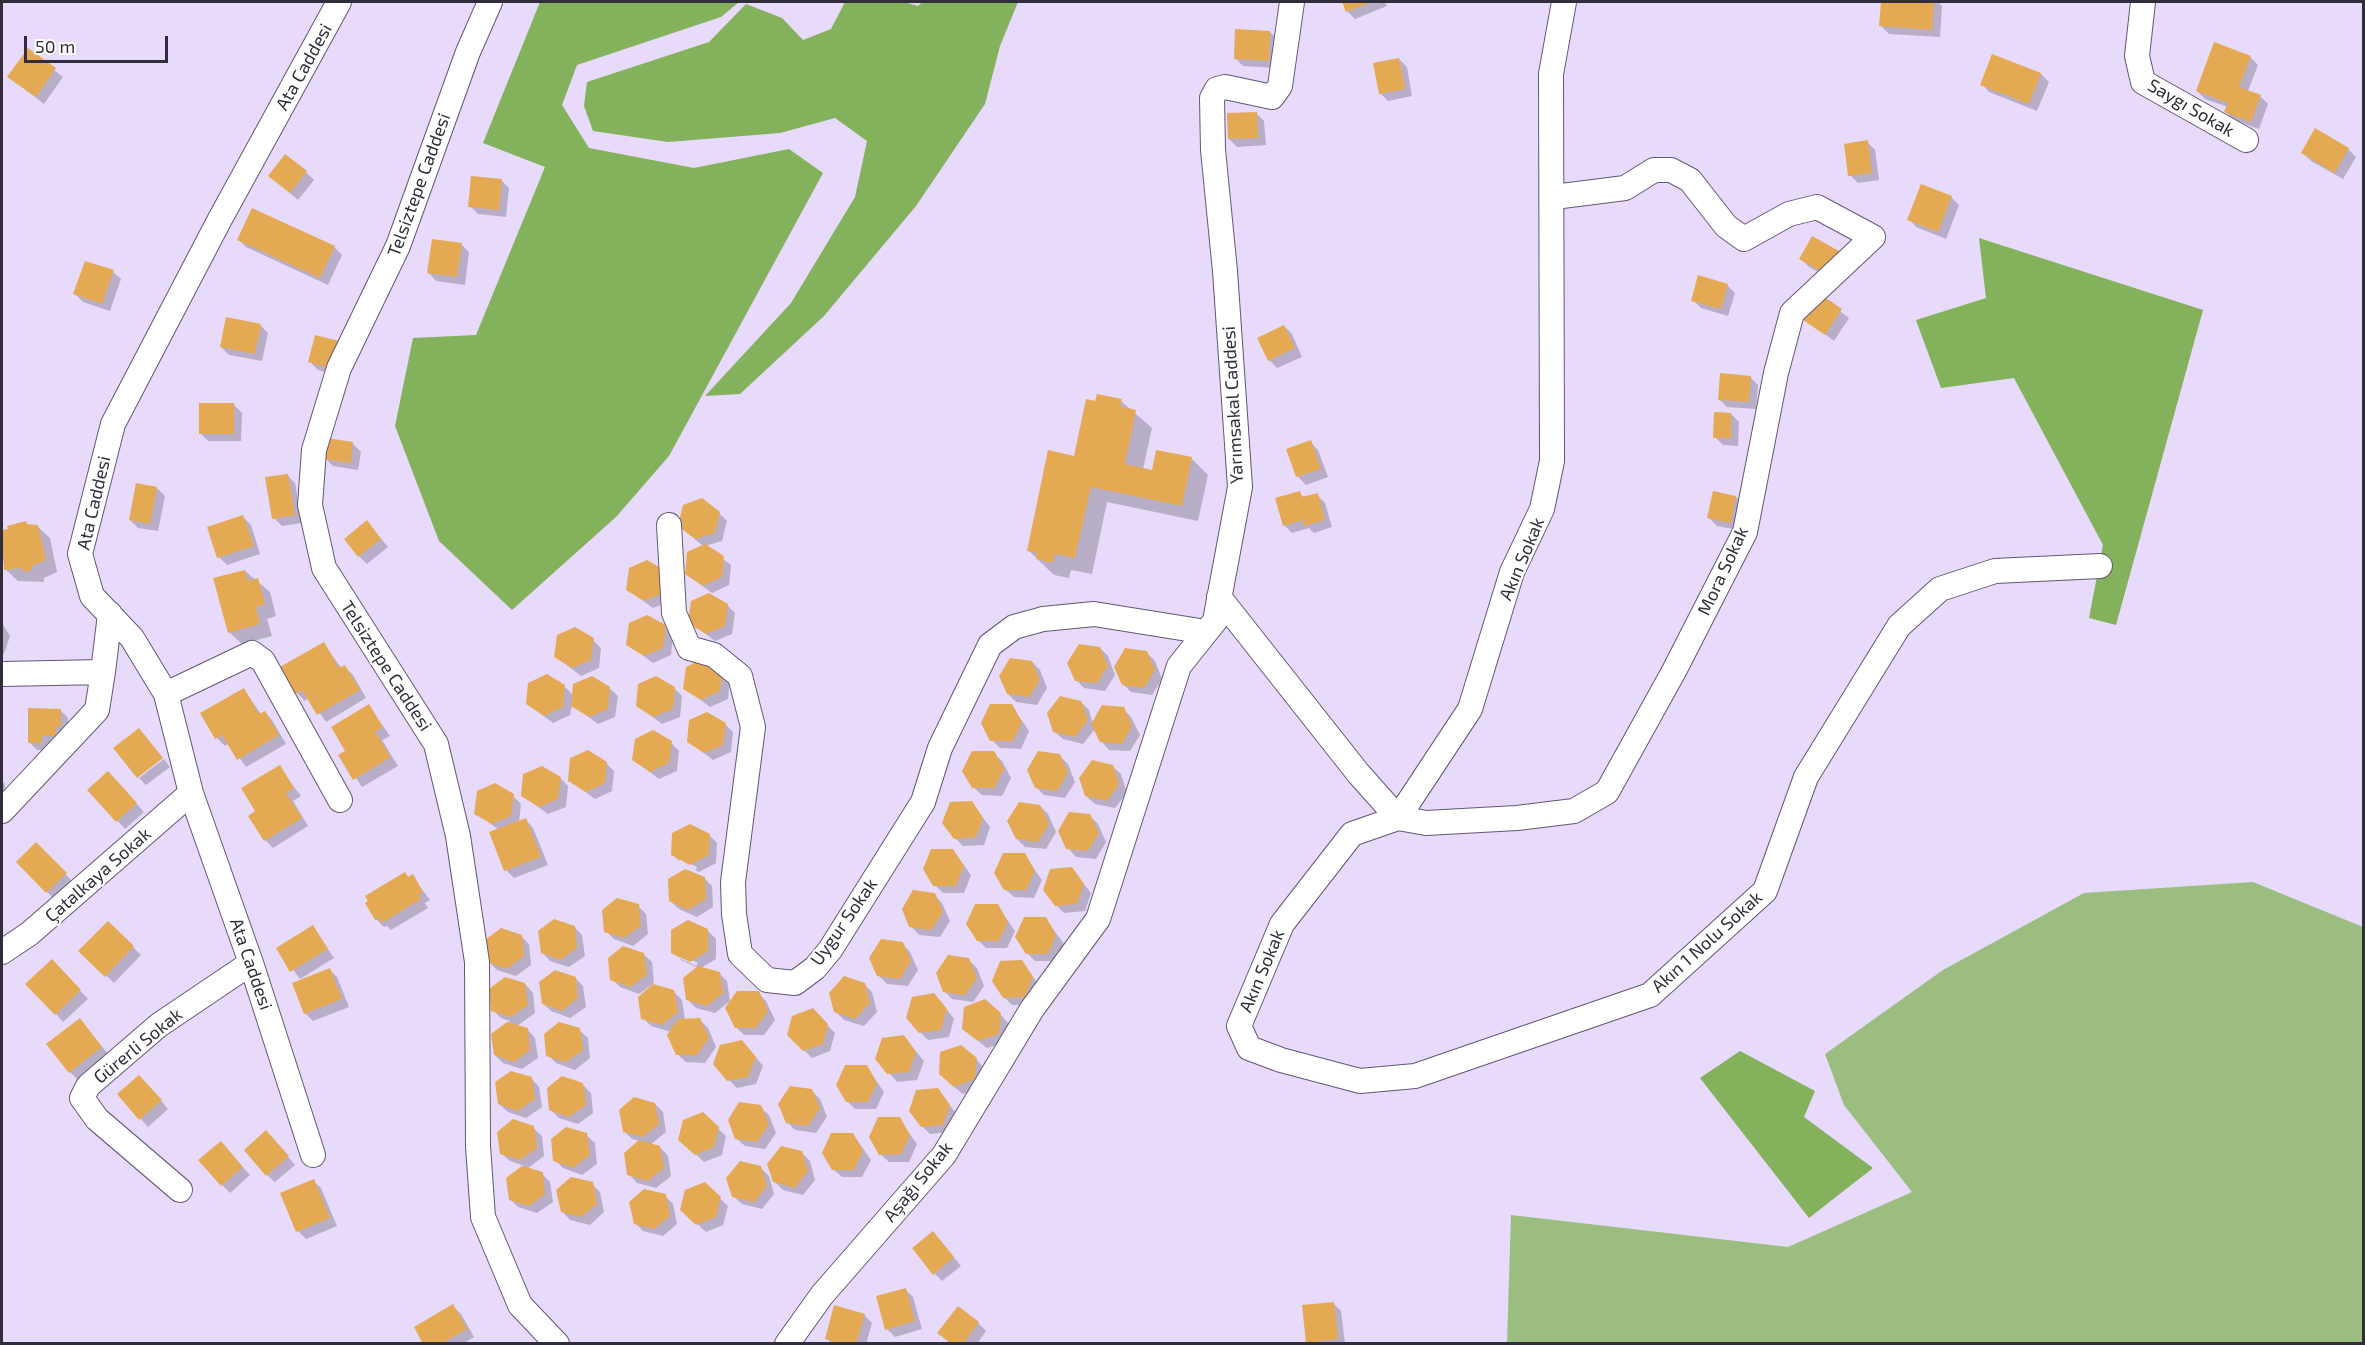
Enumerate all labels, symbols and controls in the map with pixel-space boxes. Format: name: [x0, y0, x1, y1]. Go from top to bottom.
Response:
street label: Ata Caddesi: [271, 20, 337, 114]
scale bar: [27, 24, 171, 62]
text: 50 m: [35, 35, 75, 57]
street label: Saygı Sokak: [2144, 75, 2238, 141]
street label: Telsiztepe Caddesi: [383, 110, 455, 260]
street label: Yarımsakal Caddesi: [1218, 326, 1248, 484]
street label: Ata Caddesi: [73, 454, 115, 552]
street label: Akın Sokak: [1495, 514, 1549, 604]
street label: Mora Sokak: [1693, 523, 1753, 619]
street label: Telsiztepe Caddesi: [336, 597, 436, 735]
street label: Çatalkaya Sokak: [41, 823, 155, 927]
street label: Uygur Sokak: [806, 874, 882, 970]
street label: Akın 1 Nolu Sokak: [1647, 887, 1767, 997]
street label: Ata Caddesi: [225, 915, 277, 1013]
street label: Akın Sokak: [1235, 926, 1289, 1016]
street label: Gürerli Sokak: [89, 1004, 187, 1088]
street label: Aşağı Sokak: [879, 1137, 957, 1227]

